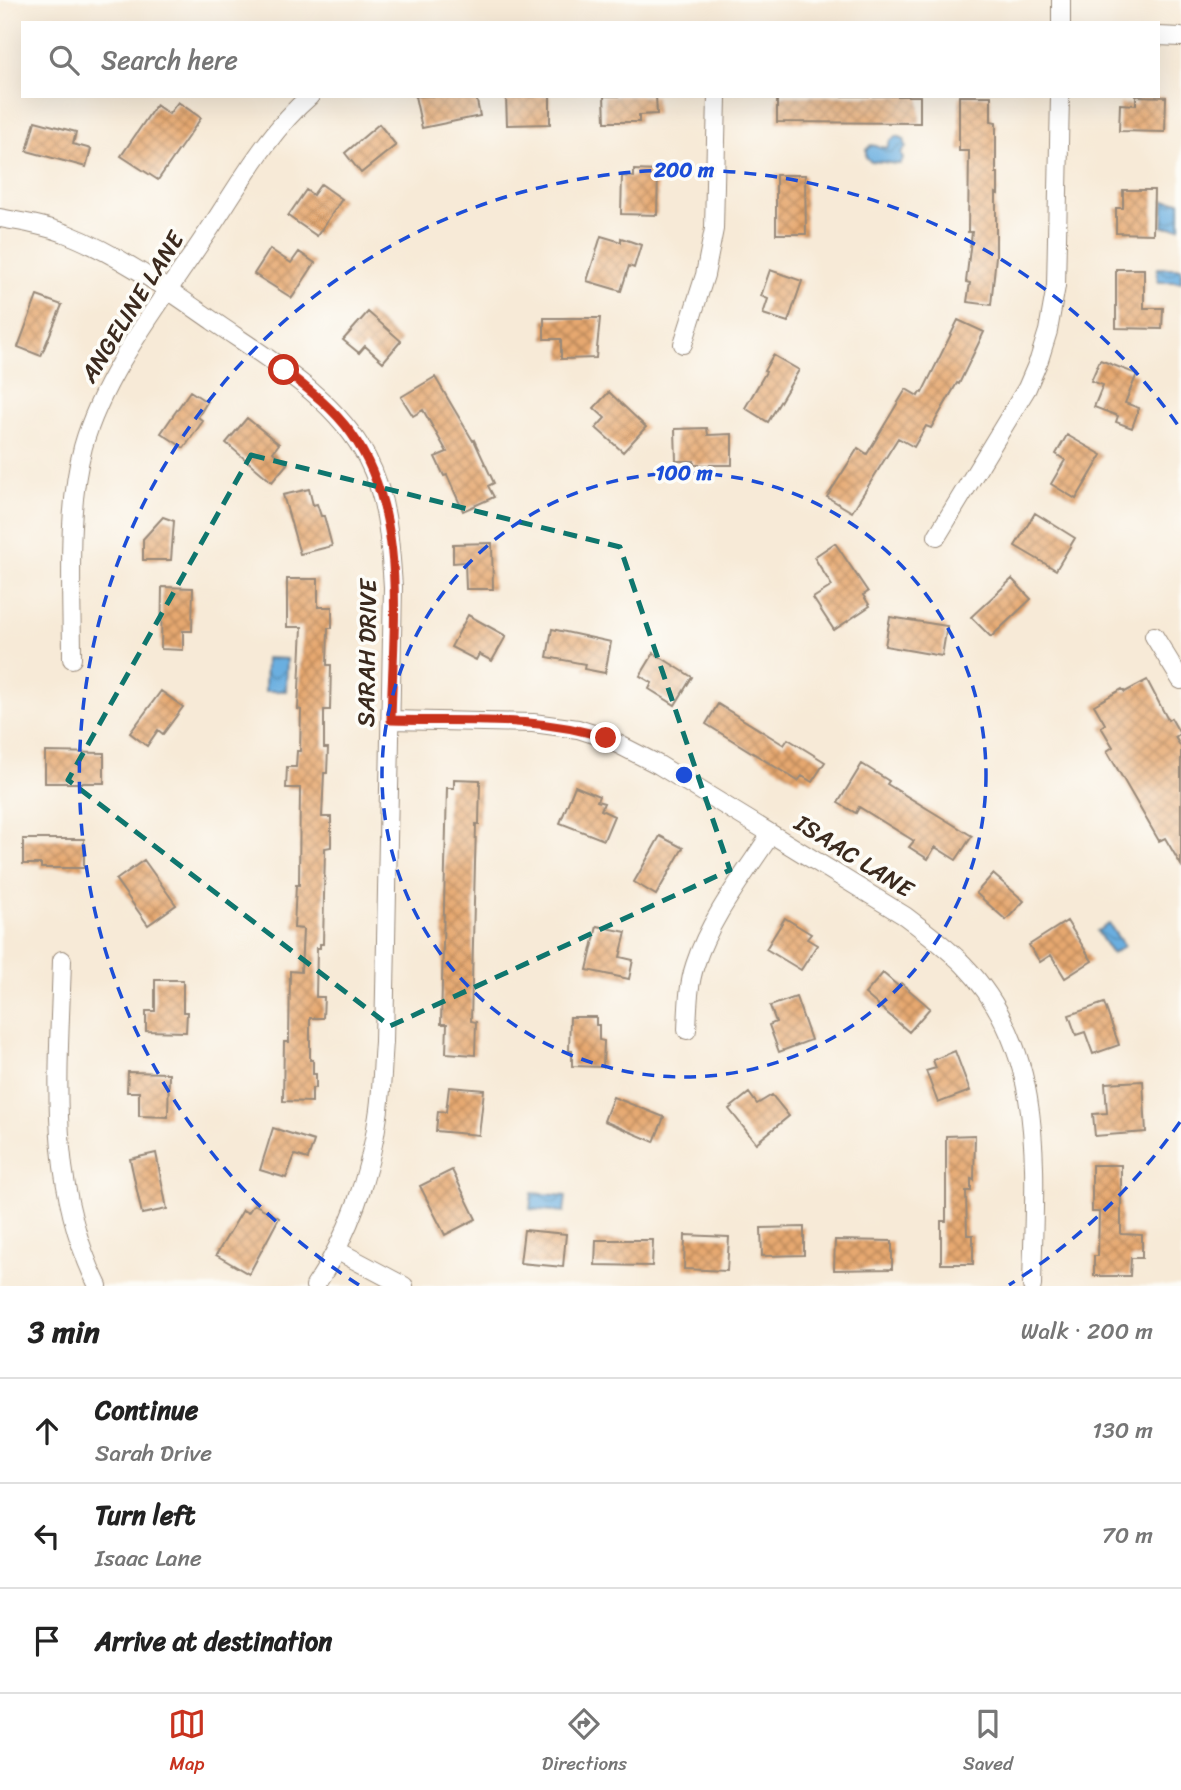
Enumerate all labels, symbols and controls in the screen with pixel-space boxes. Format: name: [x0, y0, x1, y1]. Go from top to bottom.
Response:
search box: [21, 21, 1160, 98]
text: Search here: [101, 37, 238, 83]
icon: search: [45, 41, 83, 79]
text: 200 m: [653, 151, 715, 189]
street label: ANGELINE LANE: [68, 221, 196, 392]
route start: [268, 354, 299, 385]
text: 100 m: [655, 454, 713, 492]
street label: SARAH DRIVE: [345, 577, 389, 727]
route end: [590, 722, 621, 753]
centre of rings: [672, 763, 696, 787]
street label: ISAAC LANE: [785, 802, 923, 910]
text: 3 min: [28, 1305, 100, 1359]
text: Walk · 200 m: [1021, 1311, 1153, 1352]
text: Continue: [95, 1387, 198, 1433]
text: 130 m: [1092, 1410, 1153, 1451]
icon: ahead: [28, 1412, 66, 1450]
text: Sarah Drive: [95, 1433, 212, 1474]
text: Turn left: [95, 1492, 195, 1538]
text: 70 m: [1102, 1515, 1153, 1556]
icon: left: [28, 1517, 66, 1555]
text: Isaac Lane: [95, 1538, 202, 1579]
text: Arrive at destination: [95, 1618, 332, 1664]
icon: arrive: [28, 1622, 66, 1660]
tab: Map: [168, 1705, 206, 1780]
tab: Directions: [542, 1705, 627, 1780]
tab: Saved: [963, 1705, 1013, 1780]

